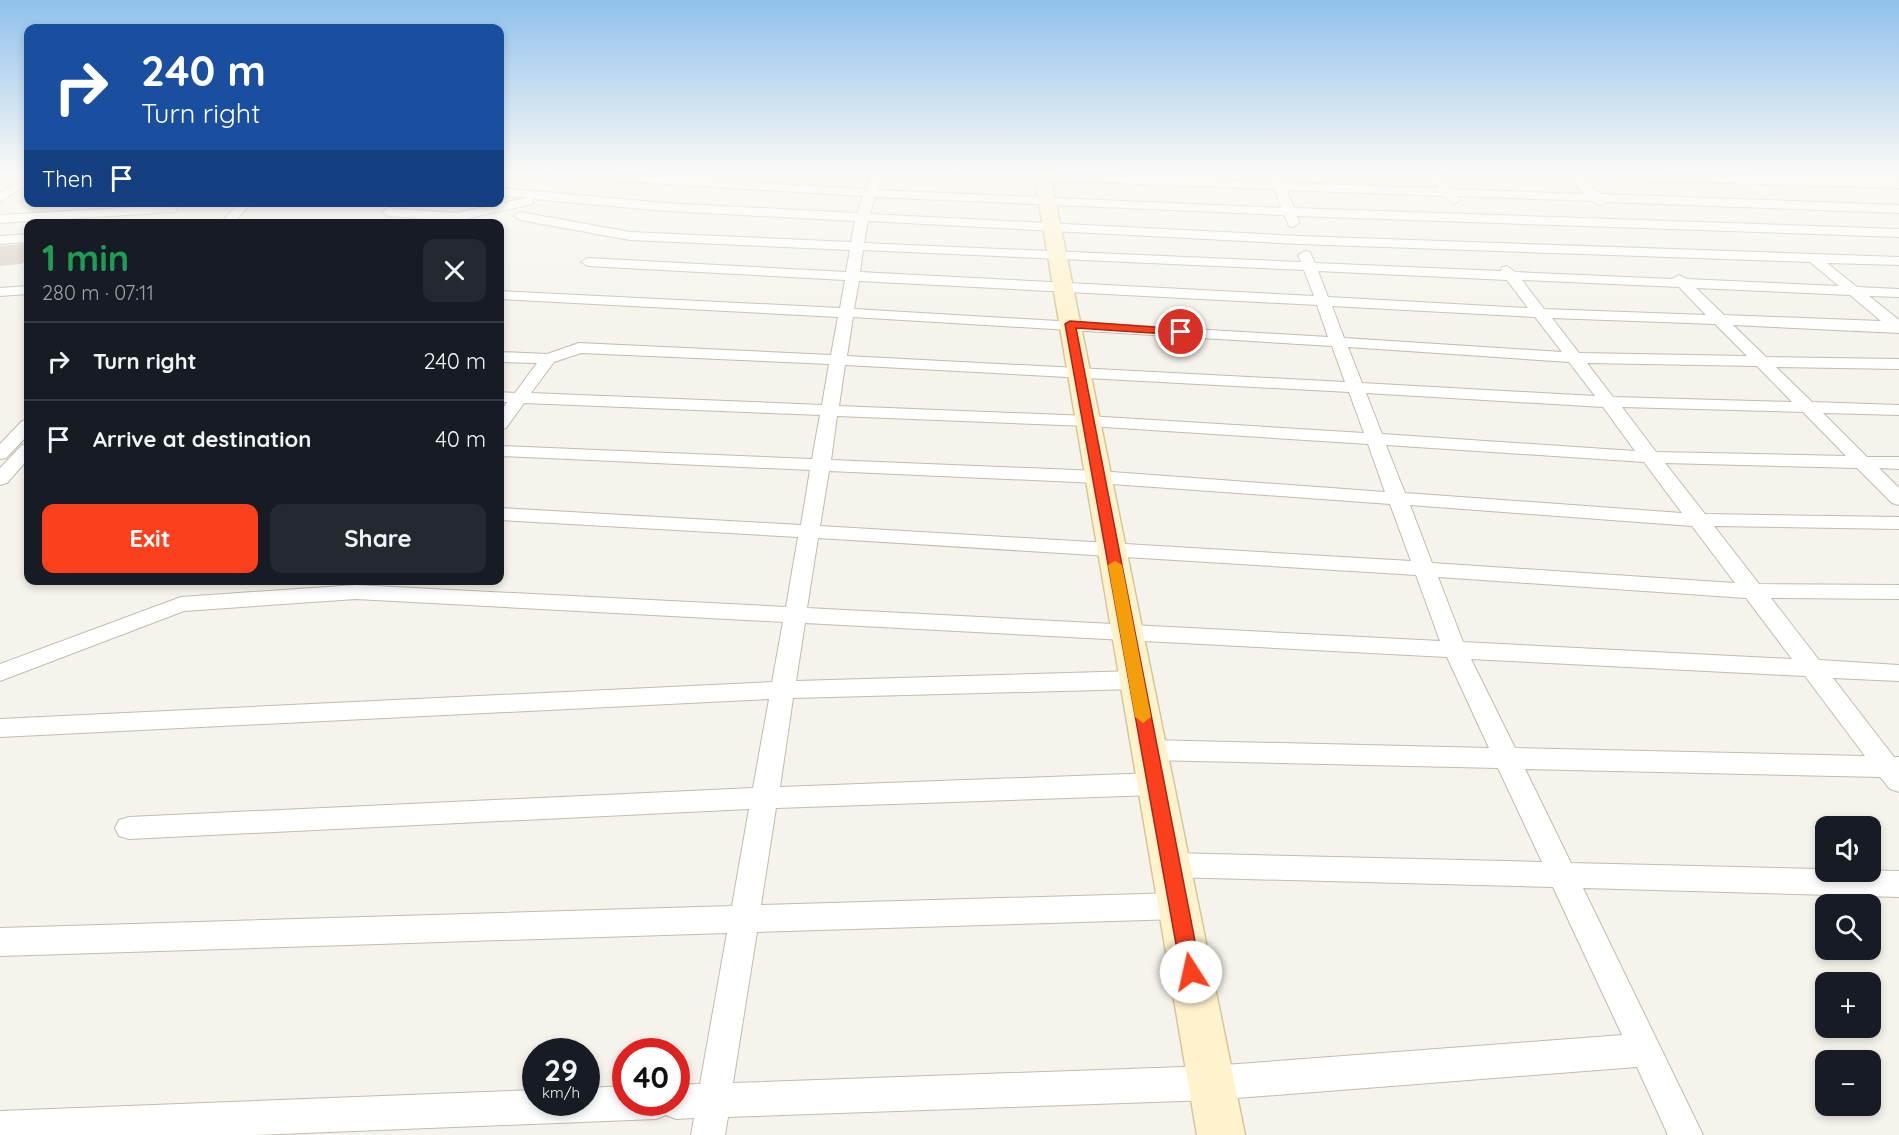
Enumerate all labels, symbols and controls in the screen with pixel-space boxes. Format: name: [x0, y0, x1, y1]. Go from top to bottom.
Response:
text: 240 m: [141, 44, 266, 97]
icon: right: [42, 48, 120, 126]
text: Turn right: [141, 96, 260, 130]
icon: arrive: [105, 162, 138, 195]
text: Then: [42, 165, 93, 193]
text: 1 min: [42, 235, 129, 280]
button: close: [423, 239, 486, 302]
text: 280 m · 07:11: [42, 280, 154, 305]
pin: [1155, 306, 1206, 357]
icon: arrive: [1164, 315, 1197, 348]
icon: right: [42, 345, 75, 378]
text: Turn right: [93, 347, 197, 375]
text: 240 m: [423, 347, 486, 375]
icon: arrive: [42, 423, 75, 456]
text: Arrive at destination: [93, 425, 311, 453]
text: 40 m: [435, 425, 486, 453]
button: Exit: [42, 504, 258, 573]
button: Share: [270, 504, 486, 573]
map controls: [1815, 816, 1881, 1116]
button: sound: [1815, 816, 1881, 882]
button: search: [1815, 894, 1881, 960]
position arrow: [1159, 940, 1223, 1004]
button: +: [1815, 972, 1881, 1038]
speed limit sign: 40: [612, 1038, 690, 1116]
button: −: [1815, 1050, 1881, 1116]
text: 29: [544, 1051, 578, 1089]
text: km/h: [542, 1083, 580, 1102]

